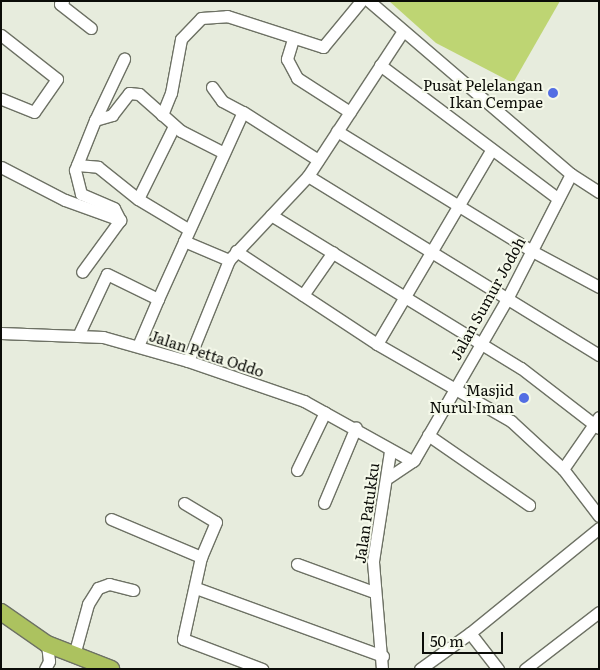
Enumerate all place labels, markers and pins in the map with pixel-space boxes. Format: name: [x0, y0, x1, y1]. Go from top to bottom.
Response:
place label: Pusat Pelelangan Ikan Cempae: [423, 75, 543, 110]
marker: Pusat Pelelangan Ikan Cempae: [547, 87, 559, 99]
place label: Masjid Nurul Iman: [429, 380, 514, 415]
marker: Masjid Nurul Iman: [518, 392, 530, 404]

